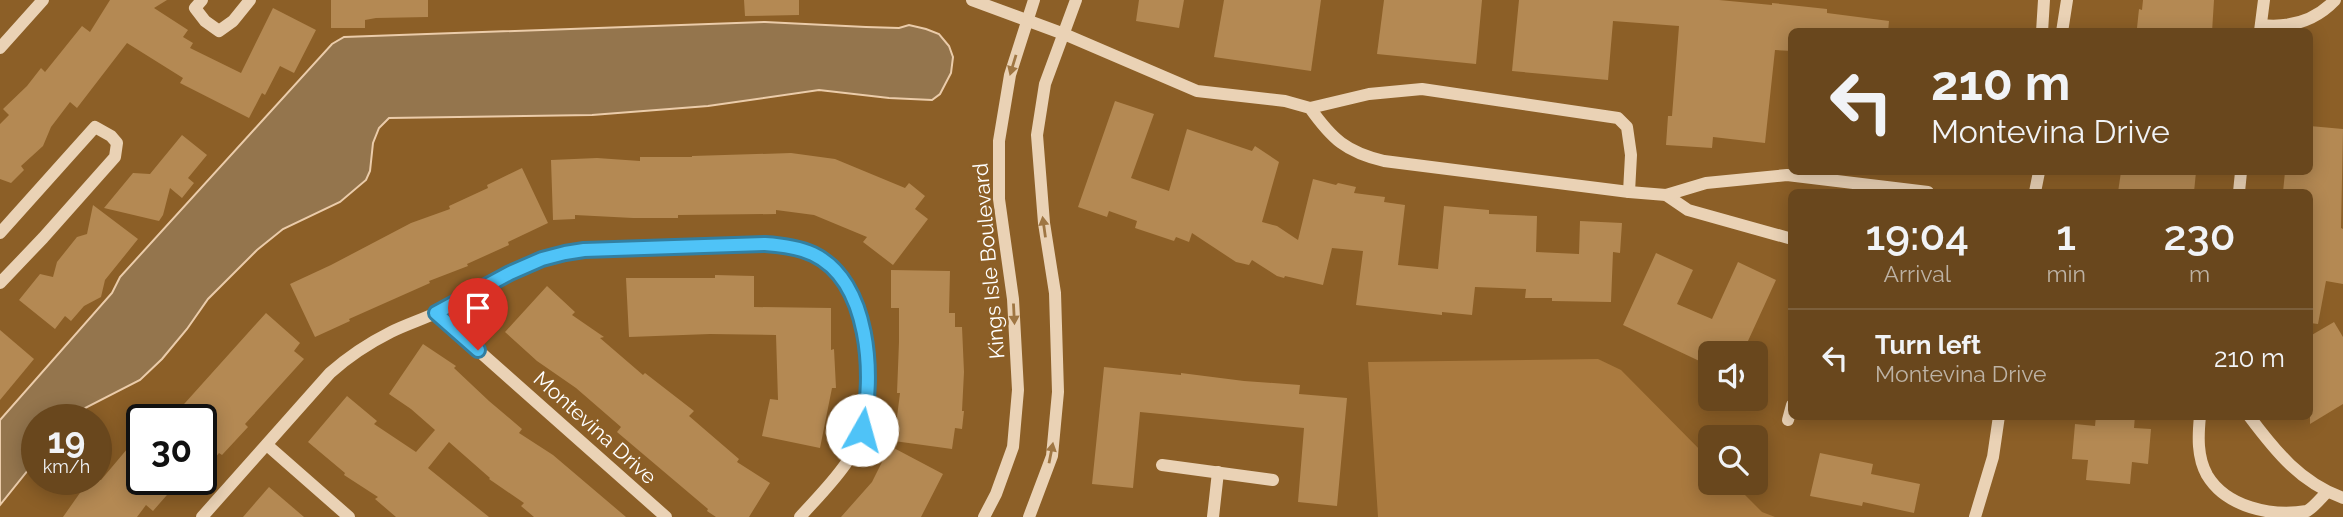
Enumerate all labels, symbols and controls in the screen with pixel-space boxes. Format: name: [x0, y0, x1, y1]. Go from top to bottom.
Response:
one-way arrow: [1007, 54, 1018, 75]
text: 210 m: [1931, 54, 2070, 111]
icon: left: [1816, 56, 1907, 147]
text: Montevina Drive: [1931, 113, 2170, 150]
street label: Kings Isle Boulevard: [967, 162, 1010, 360]
text: 19:04: [1866, 211, 1969, 260]
text: 1: [2056, 211, 2076, 260]
text: 230: [2164, 211, 2235, 260]
one-way arrow: [1039, 216, 1050, 238]
text: Arrival: [1883, 260, 1951, 287]
text: min: [2046, 260, 2086, 287]
text: m: [2189, 260, 2210, 287]
pin: [448, 278, 508, 350]
icon: arrive: [459, 289, 497, 327]
one-way arrow: [1009, 304, 1020, 326]
text: Turn left: [1875, 330, 1981, 360]
icon: left: [1816, 339, 1854, 377]
map controls: [1698, 341, 1768, 495]
button: sound: [1698, 341, 1768, 411]
text: 210 m: [2214, 343, 2285, 373]
text: Montevina Drive: [1875, 360, 2047, 387]
street label: Montevina Drive: [529, 366, 662, 489]
position arrow: [825, 393, 899, 467]
speed limit sign: 30: [126, 404, 217, 495]
text: 19: [48, 420, 85, 461]
button: search: [1698, 425, 1768, 495]
one-way arrow: [1046, 442, 1057, 464]
text: km/h: [43, 456, 90, 477]

